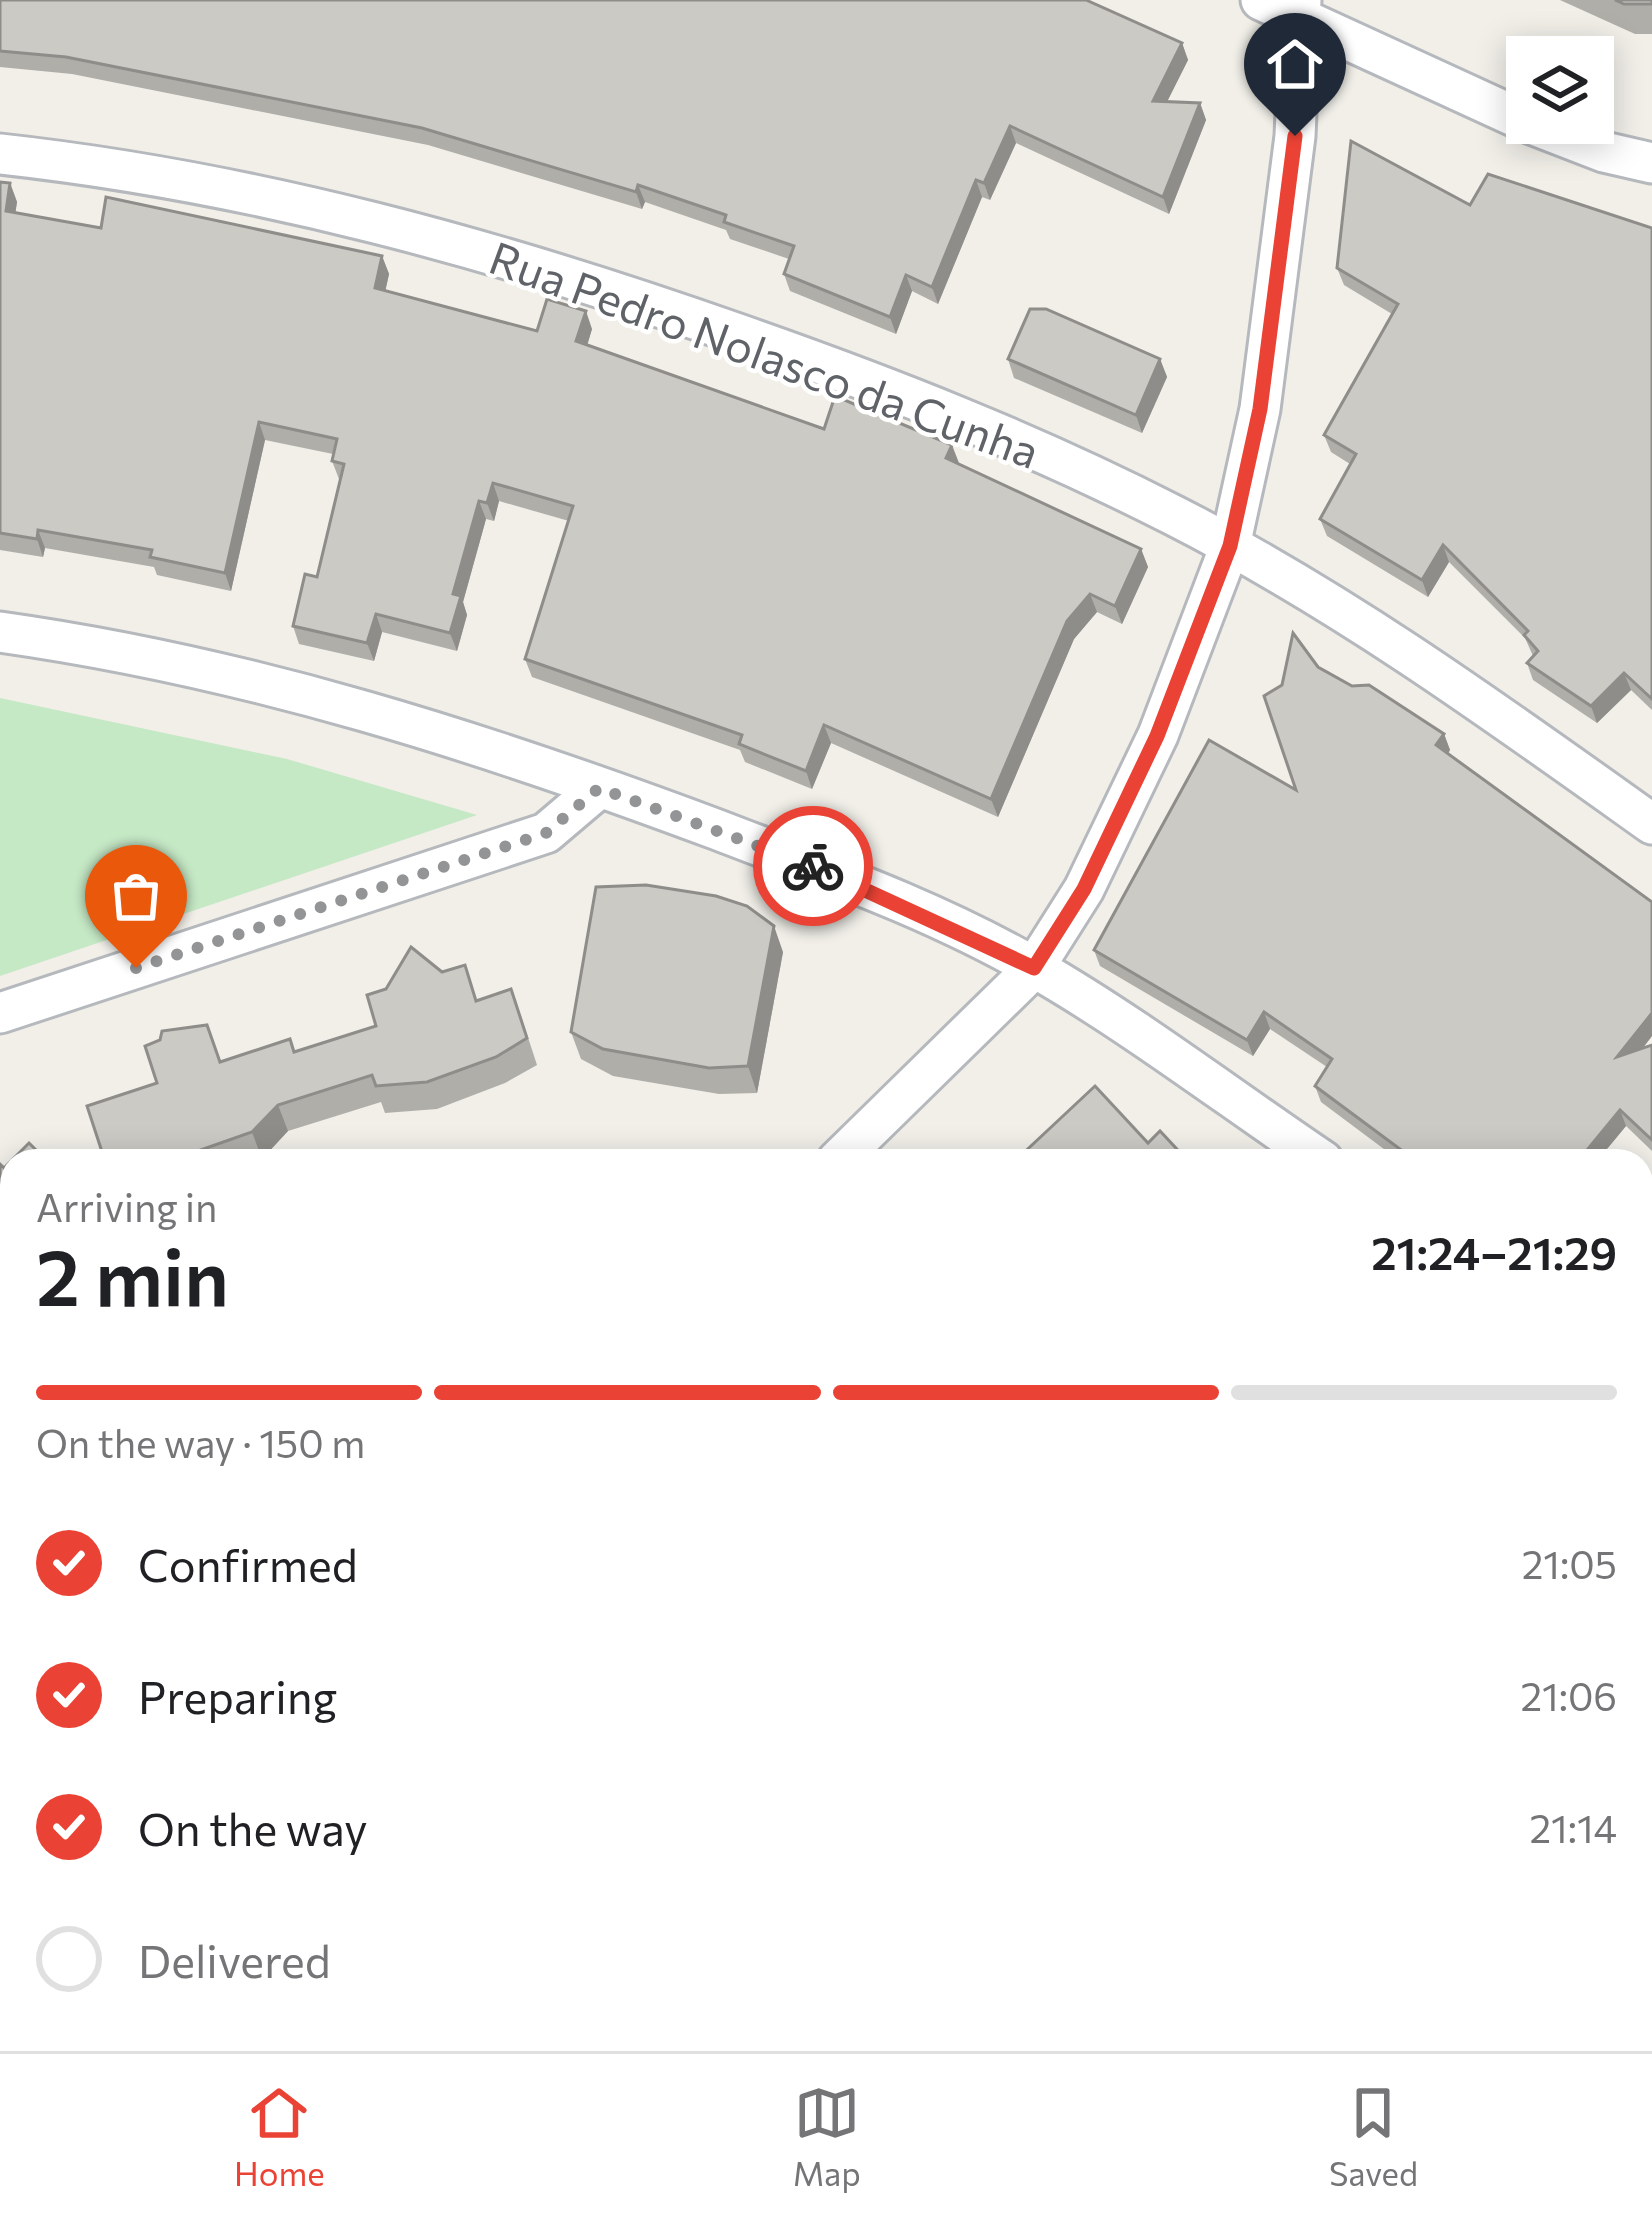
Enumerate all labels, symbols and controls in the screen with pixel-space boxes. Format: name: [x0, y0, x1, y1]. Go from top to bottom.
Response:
pin: [1244, 13, 1346, 136]
icon: home: [1262, 31, 1328, 97]
map controls: [1506, 36, 1614, 144]
button: layers: [1506, 36, 1614, 144]
street label: Rua Pedro Nolasco da Cunha: [483, 228, 1047, 478]
courier: [753, 806, 873, 926]
icon: bike: [780, 833, 846, 899]
pin: [85, 845, 187, 968]
icon: bag: [103, 863, 169, 929]
text: Arriving in: [36, 1182, 217, 1230]
text: 21:24–21:29: [1371, 1224, 1617, 1279]
text: 2 min: [36, 1227, 229, 1322]
text: On the way · 150 m: [36, 1418, 365, 1466]
icon: check: [36, 1530, 102, 1596]
text: Confirmed: [138, 1536, 358, 1591]
text: 21:05: [1522, 1539, 1617, 1587]
icon: check: [36, 1662, 102, 1728]
text: Preparing: [138, 1668, 337, 1723]
text: 21:06: [1520, 1671, 1617, 1719]
icon: check: [36, 1794, 102, 1860]
text: On the way: [138, 1800, 368, 1855]
text: 21:14: [1529, 1803, 1617, 1851]
text: Delivered: [138, 1932, 331, 1987]
tab: Home: [234, 2080, 325, 2193]
tab: Map: [793, 2080, 861, 2193]
tab: Saved: [1329, 2080, 1418, 2193]

